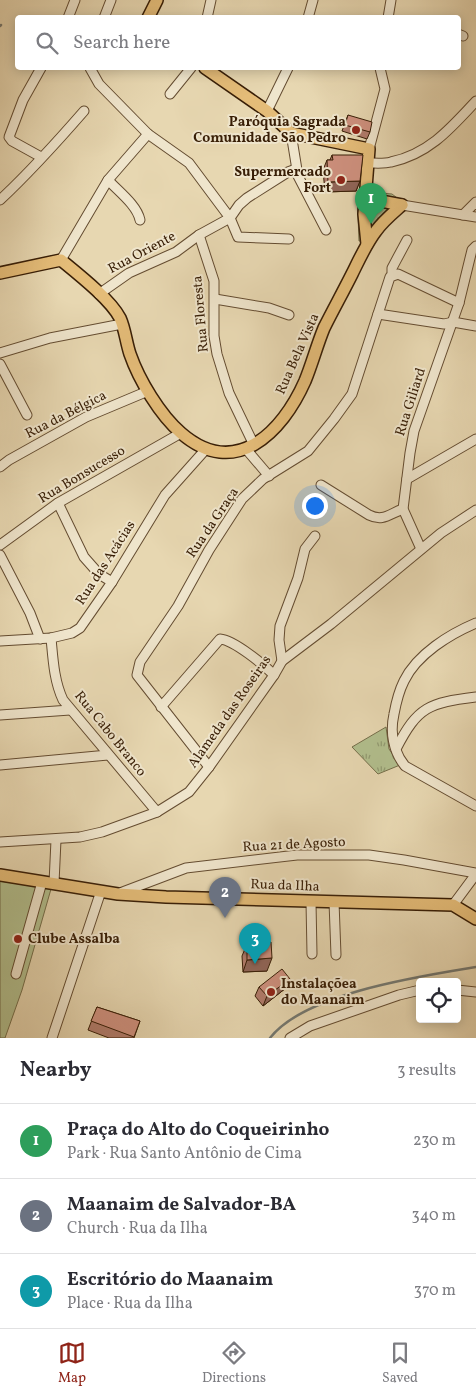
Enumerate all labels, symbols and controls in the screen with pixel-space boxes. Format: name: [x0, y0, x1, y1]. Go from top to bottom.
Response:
search box: [15, 15, 461, 70]
icon: search: [33, 29, 61, 57]
text: Search here: [73, 30, 170, 56]
place label: Paróquia Sagrada Comunidade São Pedro: [193, 113, 346, 148]
marker: Paróquia Sagrada Comunidade São Pedro: [350, 124, 362, 136]
place label: Supermercado Fort: [234, 163, 331, 198]
marker: Supermercado Fort: [335, 174, 347, 186]
pin: 1: [355, 183, 387, 224]
street label: Rua Oriente: [105, 227, 179, 279]
street label: Rua Floresta: [188, 275, 214, 353]
street label: Rua Bela Vista: [272, 310, 324, 398]
street label: Rua Giliard: [391, 365, 431, 439]
street label: Rua da Bélgica: [22, 386, 110, 444]
street label: Rua Bonsucesso: [35, 442, 129, 508]
street label: Rua da Graça: [182, 484, 244, 562]
your location: [302, 493, 328, 519]
street label: Rua das Acácias: [72, 517, 140, 609]
street label: Alameda das Roseiras: [184, 652, 276, 772]
street label: Rua Cabo Branco: [70, 687, 150, 781]
street label: Rua 21 de Agosto: [242, 833, 346, 857]
street label: Rua da Ilha: [250, 875, 320, 897]
pin: 2: [209, 877, 241, 918]
pin: 3: [239, 923, 271, 964]
place label: Clube Assalba: [28, 930, 120, 949]
marker: Clube Assalba: [12, 933, 24, 945]
place label: Instalaçõea do Maanaim: [281, 975, 365, 1010]
map controls: [416, 978, 461, 1023]
button: locate: [416, 978, 461, 1023]
marker: Instalaçõea do Maanaim: [265, 986, 277, 998]
text: Nearby: [20, 1056, 91, 1085]
text: 3 results: [397, 1060, 456, 1082]
text: Praça do Alto do Coqueirinho: [67, 1117, 329, 1143]
text: 1: [33, 1130, 39, 1152]
text: 230 m: [413, 1130, 456, 1152]
text: Park · Rua Santo Antônio de Cima: [67, 1143, 302, 1165]
text: Maanaim de Salvador-BA: [67, 1192, 296, 1218]
text: 2: [32, 1205, 40, 1227]
text: 340 m: [412, 1205, 456, 1227]
text: Church · Rua da Ilha: [67, 1218, 208, 1240]
text: Escritório do Maanaim: [67, 1267, 273, 1293]
text: 3: [32, 1280, 40, 1302]
text: 370 m: [414, 1280, 456, 1302]
text: Place · Rua da Ilha: [67, 1293, 193, 1315]
tab: Map: [58, 1339, 86, 1388]
tab: Directions: [202, 1339, 266, 1388]
tab: Saved: [382, 1339, 418, 1388]

